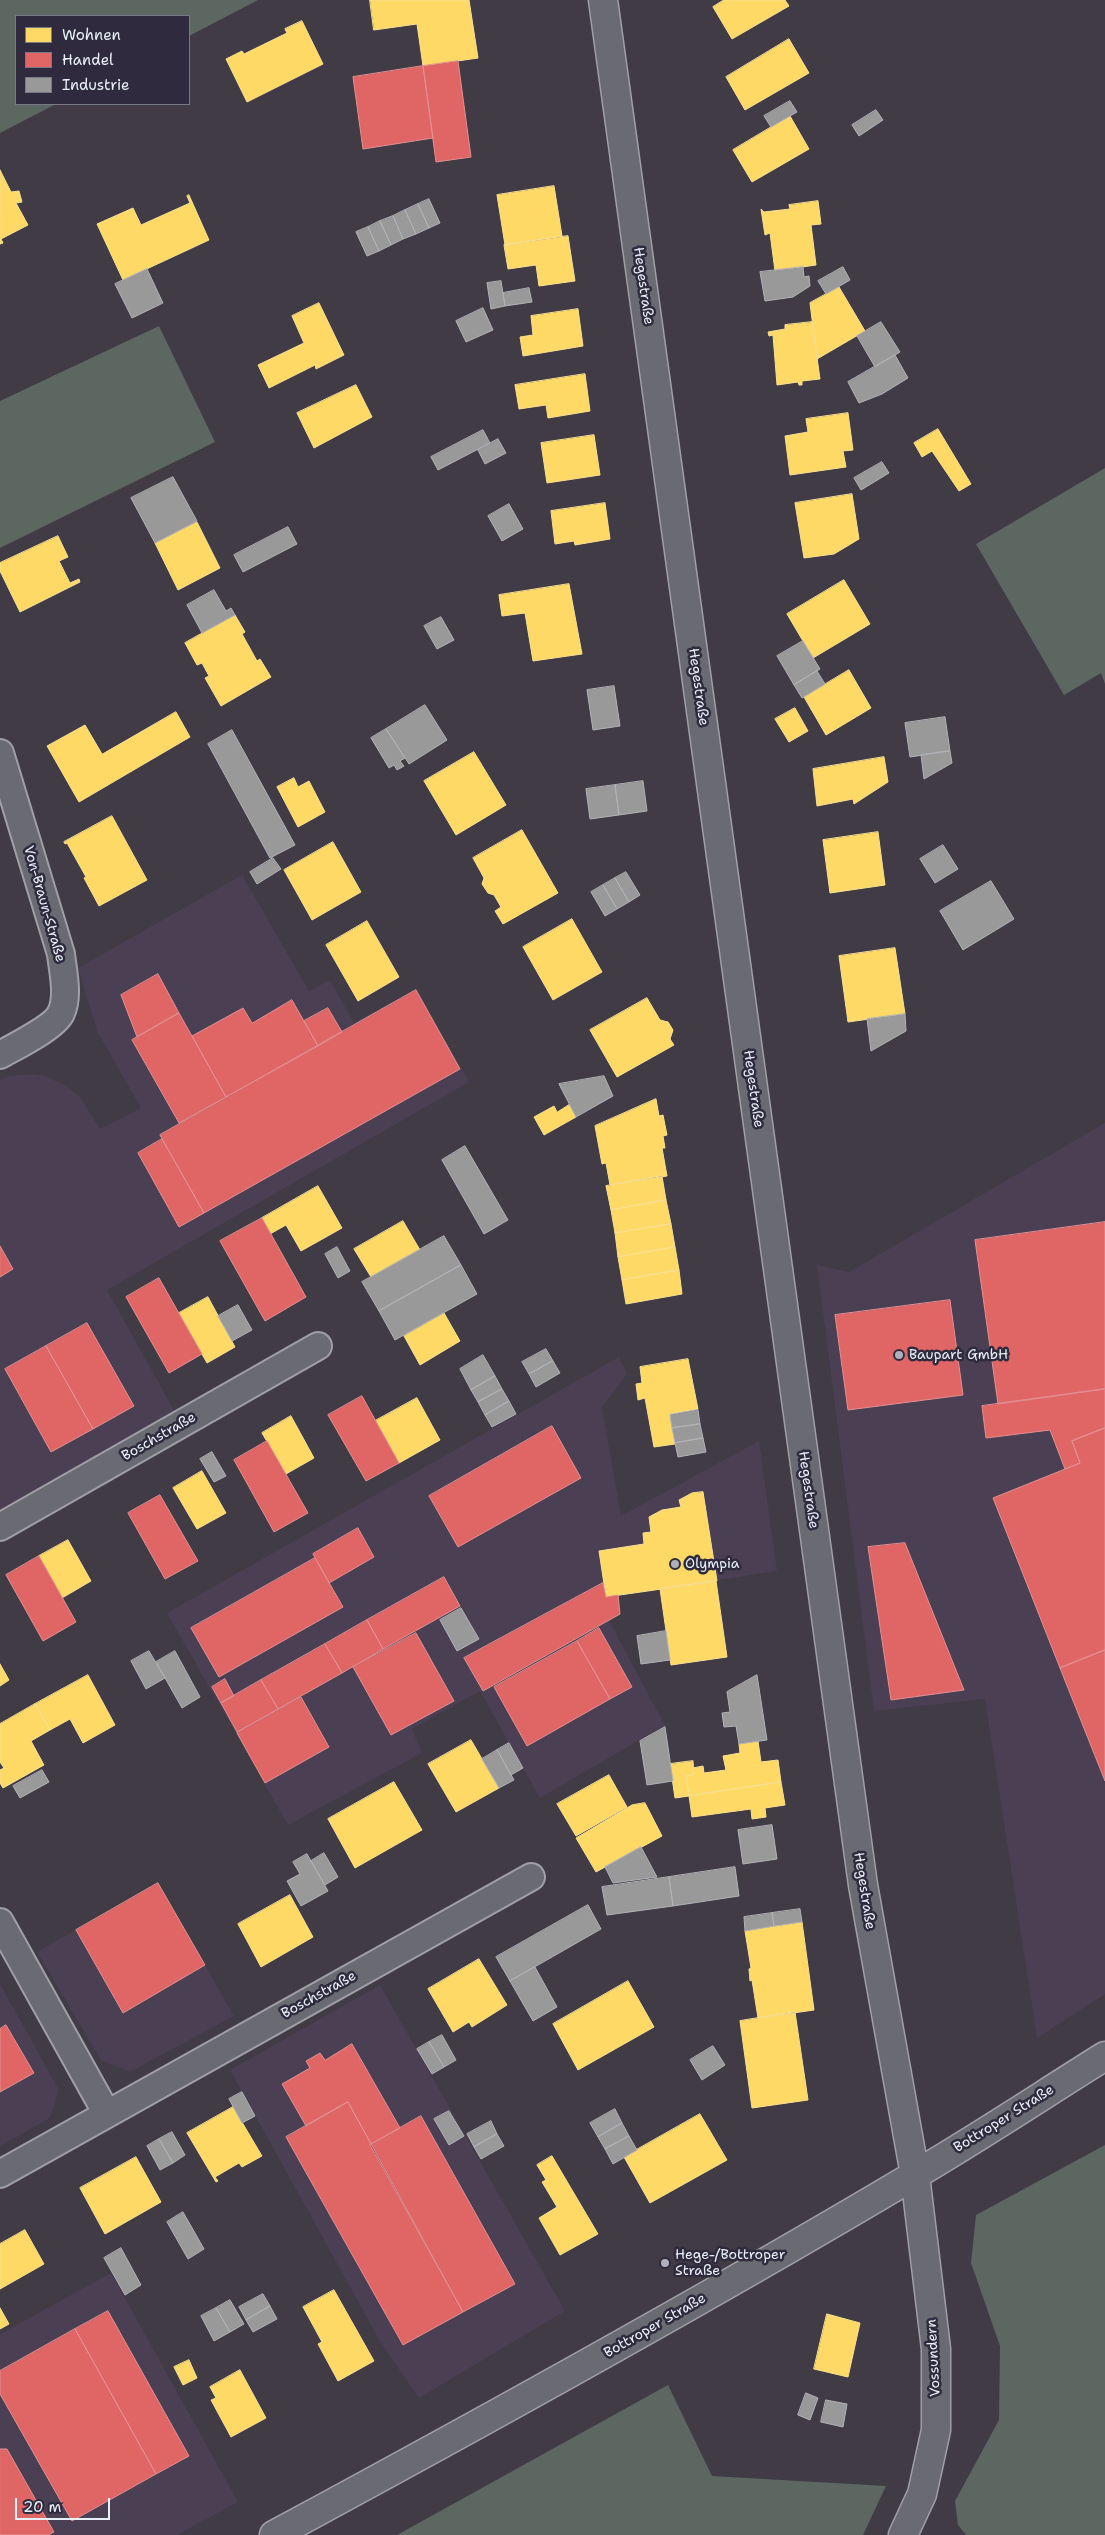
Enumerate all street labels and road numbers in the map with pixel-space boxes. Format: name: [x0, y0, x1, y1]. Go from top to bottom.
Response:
street label: Hegestraße: [629, 246, 657, 326]
street label: Hegestraße: [684, 647, 712, 727]
street label: Von-Braun-Straße: [19, 844, 69, 964]
street label: Hegestraße: [739, 1049, 767, 1129]
street label: Boschstraße: [119, 1409, 199, 1465]
street label: Hegestraße: [794, 1450, 822, 1530]
street label: Hegestraße: [850, 1851, 878, 1931]
street label: Boschstraße: [279, 1968, 359, 2022]
street label: Bottroper Straße: [951, 2081, 1057, 2157]
street label: Bottroper Straße: [601, 2290, 709, 2362]
street label: Vossundern: [924, 2319, 944, 2397]

